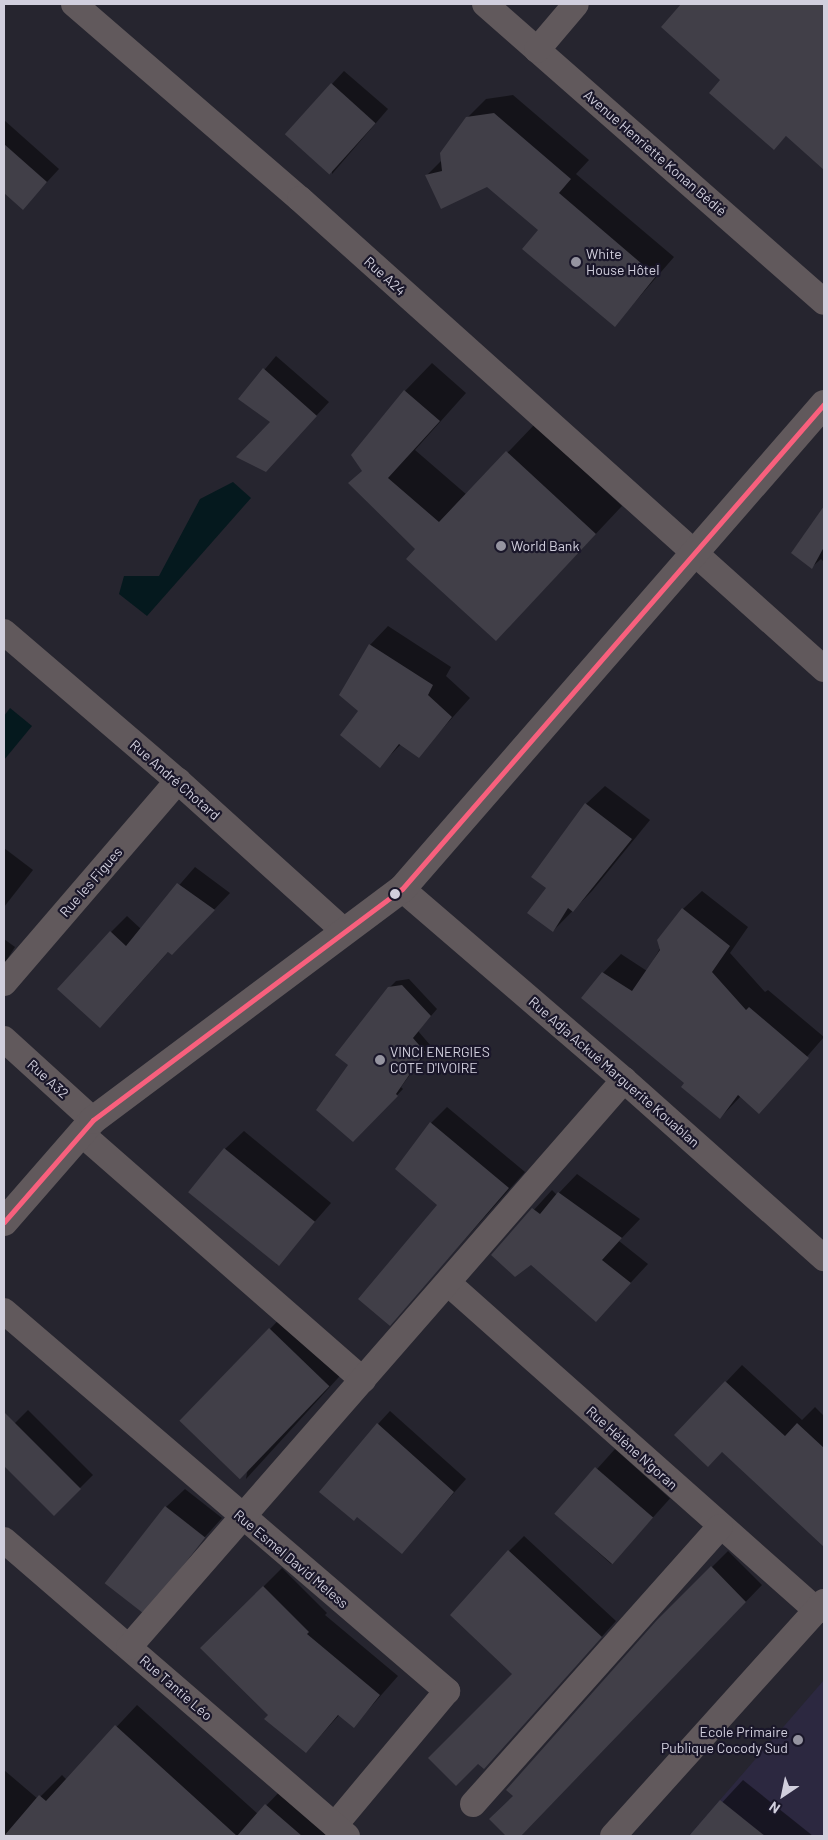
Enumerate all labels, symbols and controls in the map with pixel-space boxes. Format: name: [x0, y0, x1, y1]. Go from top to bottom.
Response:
street label: Avenue Henriette Konan Bédié: [580, 86, 730, 220]
place label: White House Hôtel: [586, 246, 659, 278]
street label: Rue A24: [361, 253, 409, 299]
marker: White House Hôtel: [570, 256, 582, 268]
place label: World Bank: [511, 538, 579, 554]
marker: World Bank: [495, 540, 507, 552]
street label: Rue André Chotard: [127, 736, 223, 824]
street label: Rue les Figues: [56, 844, 126, 920]
unlabelled marker: [390, 889, 400, 899]
street label: Rue Adja Ackué Marguerite Kouablan: [525, 993, 703, 1151]
place label: VINCI ENERGIES COTE D'IVOIRE: [390, 1044, 490, 1076]
marker: VINCI ENERGIES COTE D'IVOIRE: [374, 1054, 386, 1066]
street label: Rue A32: [24, 1056, 72, 1102]
street label: Rue Hélène N'goran: [583, 1403, 681, 1493]
street label: Rue Esmel David Meless: [230, 1506, 352, 1612]
street label: Rue Tantie Léo: [136, 1652, 216, 1724]
place label: Ecole Primaire Publique Cocody Sud: [661, 1724, 788, 1756]
marker: Ecole Primaire Publique Cocody Sud: [792, 1734, 804, 1746]
north arrow: [758, 1770, 808, 1820]
text: N: [766, 1798, 783, 1818]

